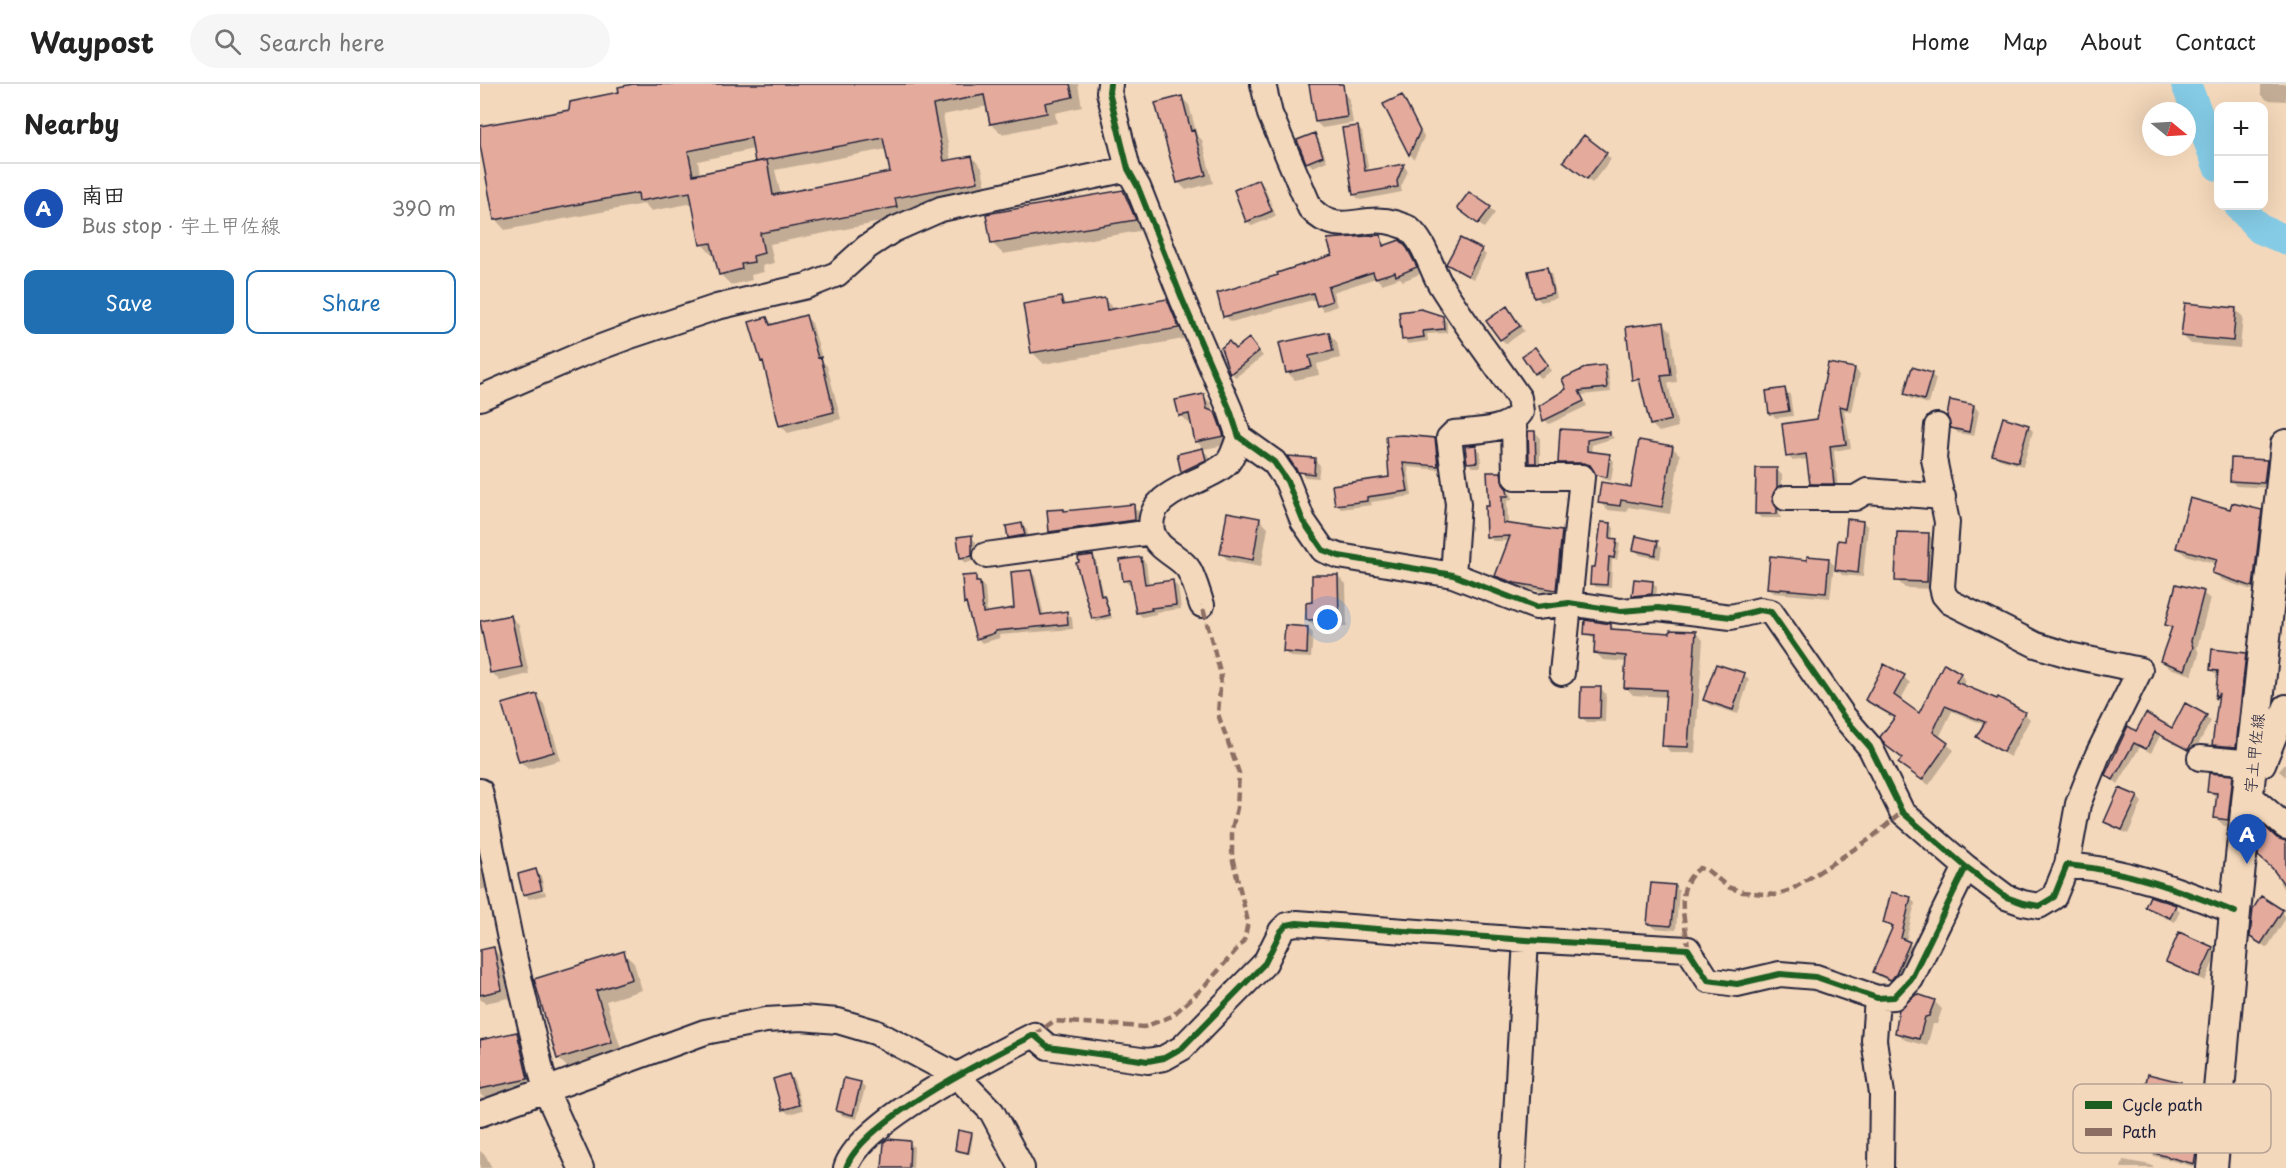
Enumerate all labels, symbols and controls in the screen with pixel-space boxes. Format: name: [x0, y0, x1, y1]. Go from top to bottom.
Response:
search box: [190, 14, 610, 68]
text: Waypost: [30, 20, 154, 63]
icon: search: [211, 25, 244, 58]
text: Search here: [259, 25, 385, 58]
text: Home: [1911, 25, 1970, 57]
text: Map: [2003, 25, 2048, 57]
text: About: [2081, 25, 2142, 57]
text: Contact: [2175, 25, 2256, 57]
north arrow: [2142, 102, 2196, 156]
map controls: [2214, 102, 2268, 210]
button: +: [2214, 102, 2268, 156]
text: Nearby: [24, 104, 119, 143]
button: −: [2214, 156, 2268, 210]
text: 南田: [81, 177, 125, 210]
text: A: [36, 193, 51, 223]
text: 390 m: [392, 193, 456, 223]
text: Bus stop · 宇土甲佐線: [81, 210, 280, 240]
button: Save: [24, 270, 234, 334]
button: Share: [246, 270, 456, 334]
your location: [1313, 605, 1342, 634]
street label: 宇土甲佐線: [2237, 712, 2269, 794]
pin: A: [2228, 814, 2266, 864]
legend: [2073, 1084, 2271, 1153]
text: Cycle path: [2122, 1092, 2203, 1116]
text: Path: [2122, 1119, 2157, 1143]

